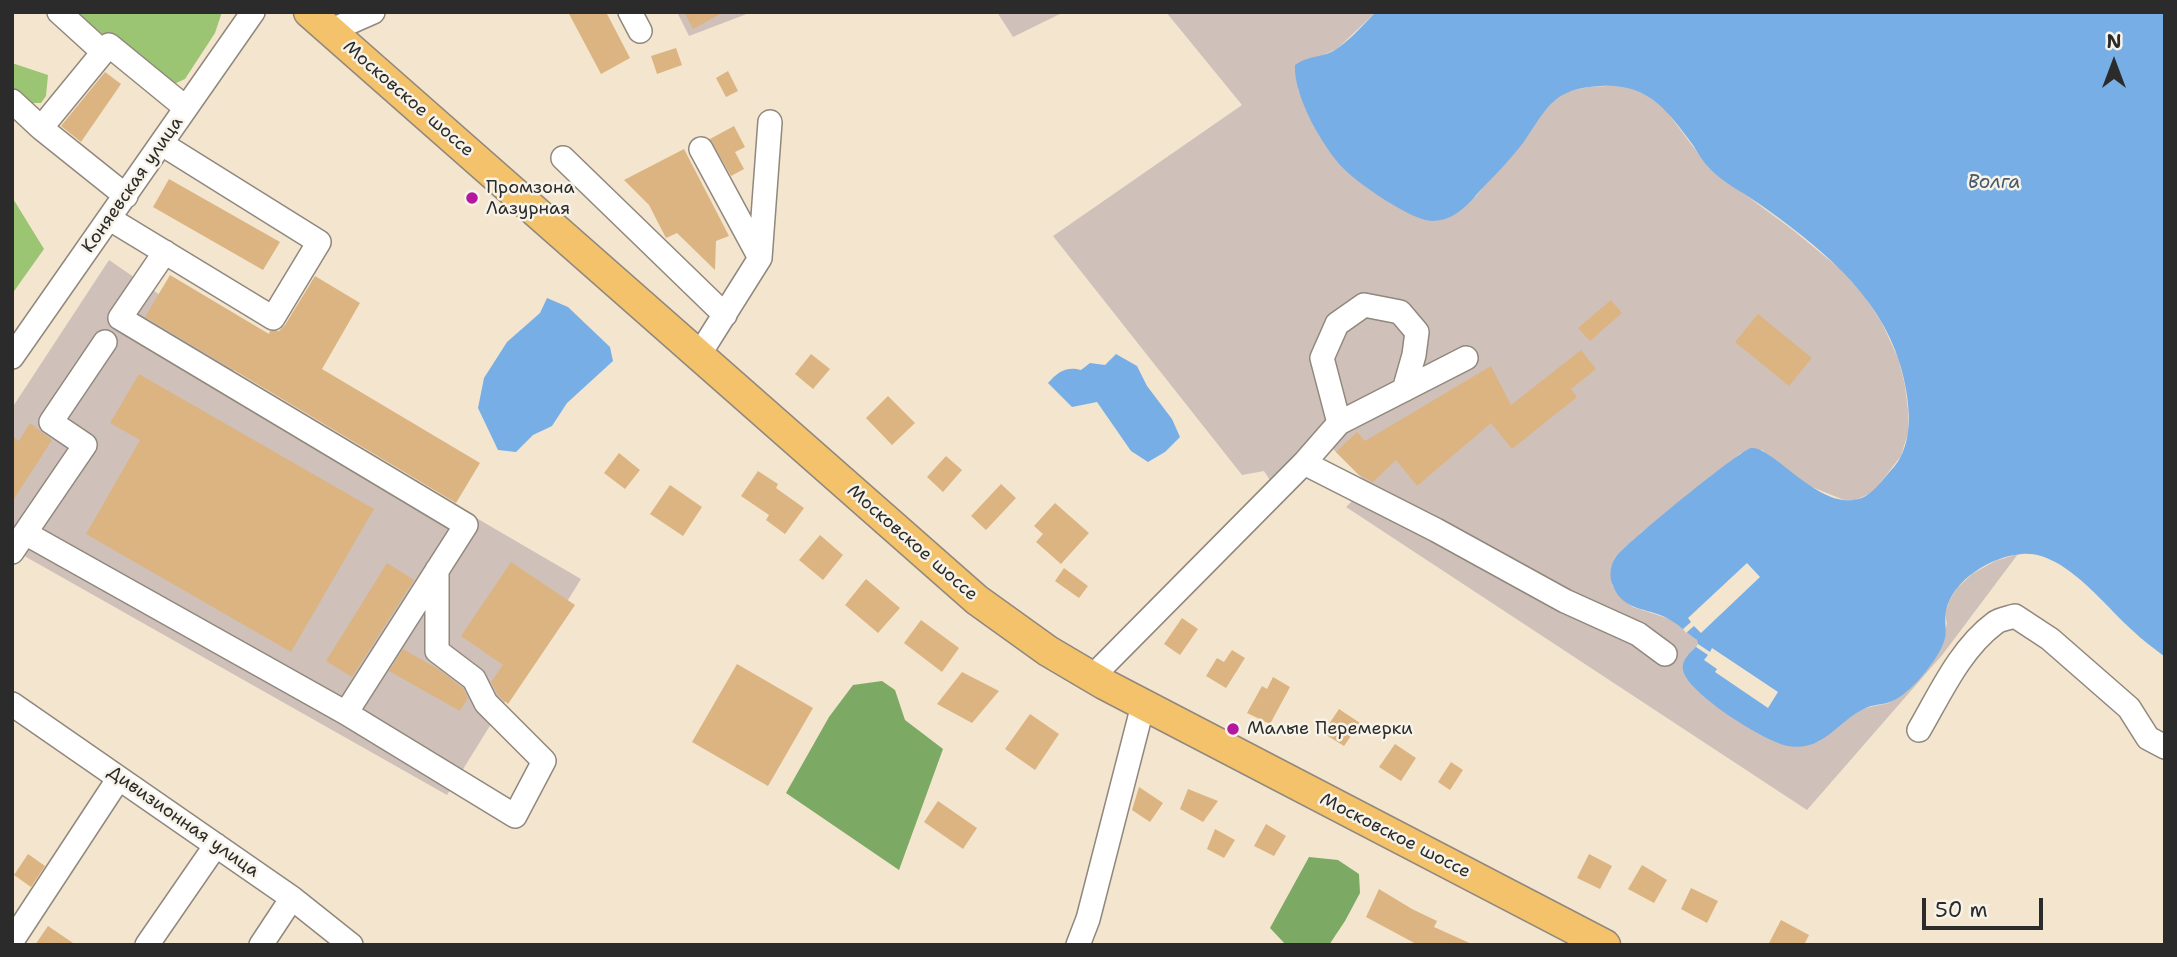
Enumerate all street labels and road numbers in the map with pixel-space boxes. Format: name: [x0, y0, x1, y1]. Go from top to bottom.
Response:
street label: Московское шоссе: [338, 36, 478, 162]
street label: Коняевская улица: [78, 113, 188, 257]
street label: Московское шоссе: [842, 480, 982, 606]
street label: Дивизионная улица: [103, 761, 263, 883]
street label: Московское шоссе: [1316, 789, 1474, 883]

